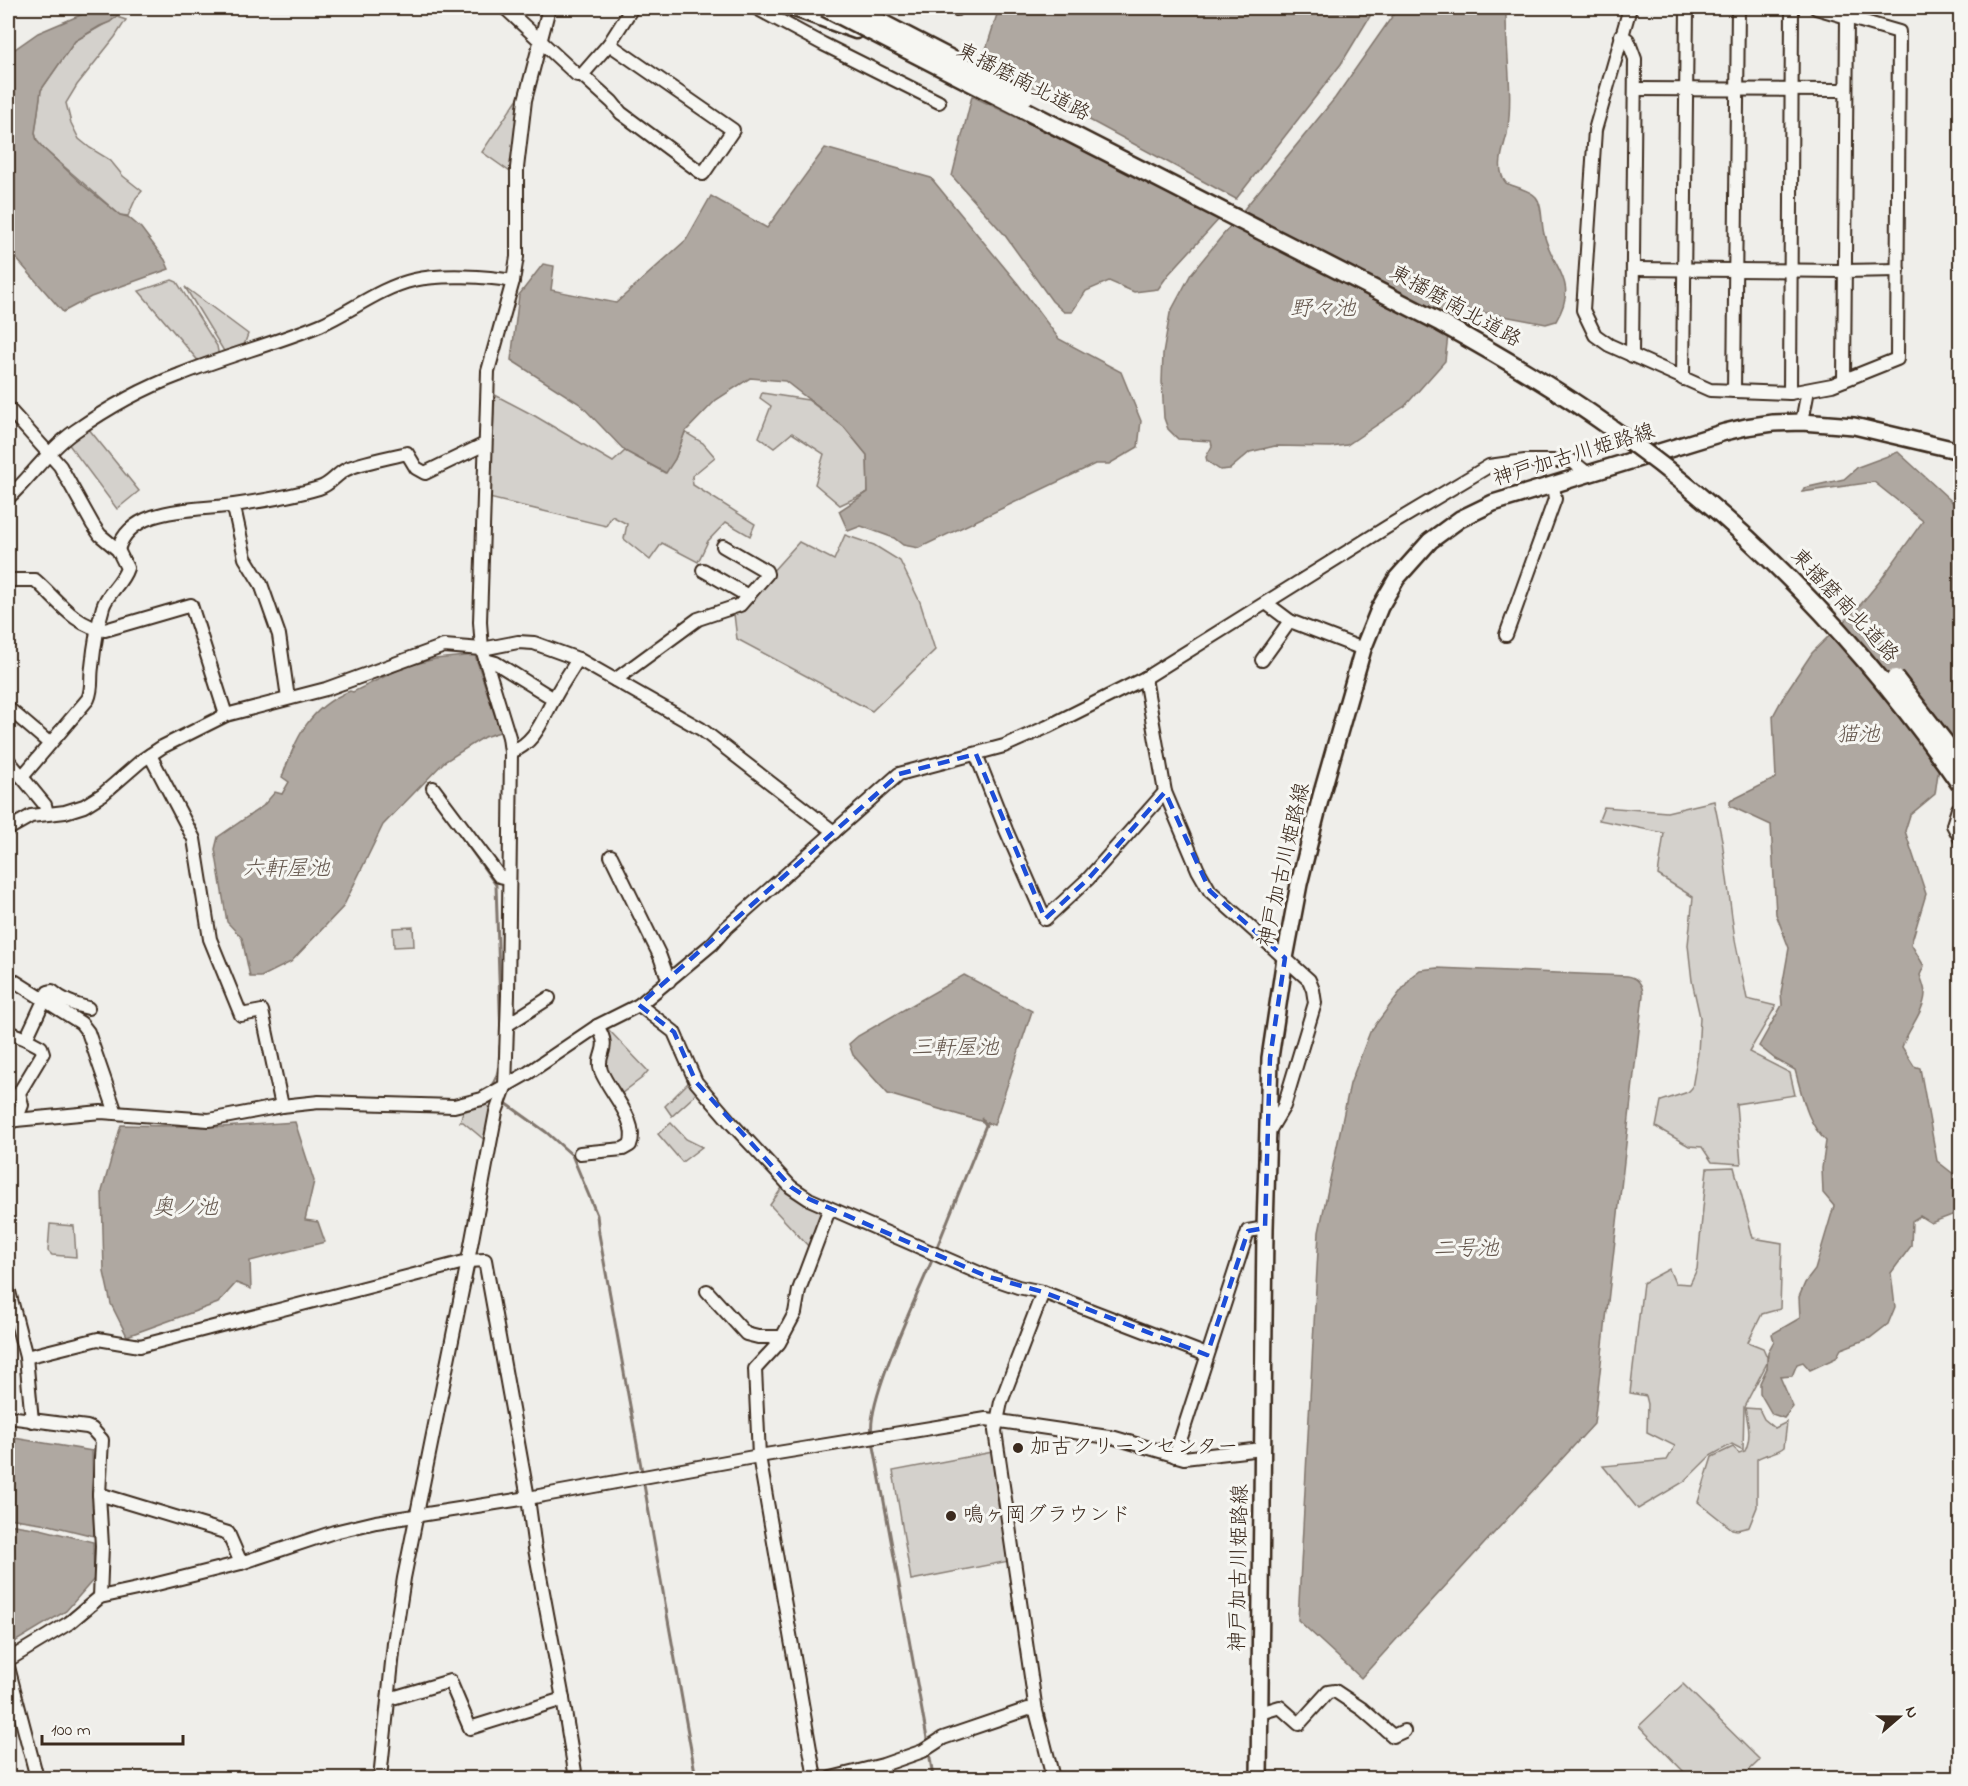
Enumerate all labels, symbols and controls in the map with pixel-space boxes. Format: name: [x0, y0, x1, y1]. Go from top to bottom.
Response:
street label: 東播磨南北道路: [951, 36, 1095, 130]
street label: 東播磨南北道路: [1383, 258, 1527, 356]
water label: 野々池: [1290, 294, 1357, 326]
street label: 神戸加古川姫路線: [1489, 417, 1659, 495]
street label: 東播磨南北道路: [1783, 542, 1905, 670]
water label: 猫池: [1836, 720, 1881, 752]
street label: 神戸加古川姫路線: [1251, 780, 1319, 950]
water label: 六軒屋池: [242, 854, 331, 886]
water label: 三軒屋池: [911, 1033, 1000, 1065]
water label: 奥ノ池: [152, 1193, 219, 1225]
water label: 二号池: [1433, 1234, 1500, 1266]
place label: 加古クリーンセンター: [1030, 1433, 1238, 1463]
marker: 加古クリーンセンター: [1011, 1441, 1025, 1455]
street label: 神戸加古川姫路線: [1224, 1484, 1256, 1652]
place label: 鳴ヶ岡グラウンド: [963, 1501, 1131, 1531]
marker: 鳴ヶ岡グラウンド: [944, 1509, 958, 1523]
north arrow: [1869, 1687, 1929, 1747]
text: N: [1898, 1703, 1924, 1722]
scale bar: [42, 1708, 183, 1746]
text: 100 m: [51, 1718, 91, 1744]

